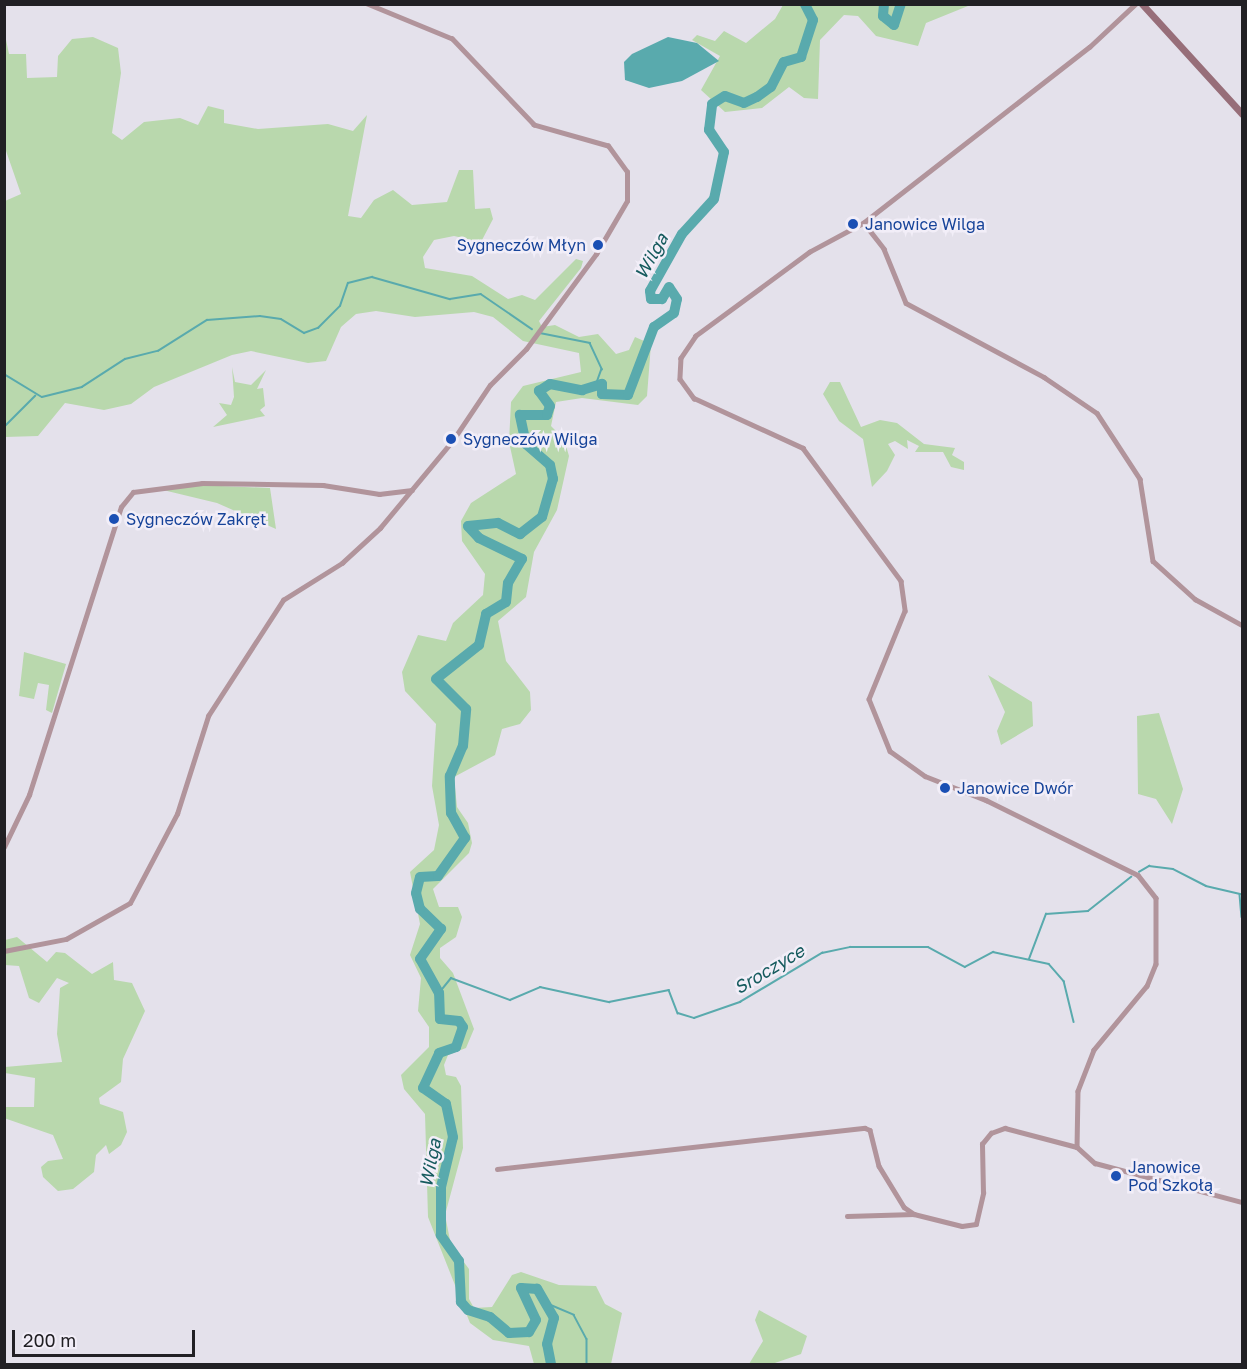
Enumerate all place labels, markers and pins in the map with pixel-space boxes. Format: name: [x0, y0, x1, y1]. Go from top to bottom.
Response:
place label: Janowice Wilga: [865, 214, 985, 234]
marker: Janowice Wilga: [846, 217, 860, 231]
place label: Sygneczów Młyn: [457, 235, 586, 255]
marker: Sygneczów Młyn: [591, 238, 605, 252]
place label: Sygneczów Wilga: [463, 429, 597, 449]
marker: Sygneczów Wilga: [444, 432, 458, 446]
place label: Sygneczów Zakręt: [126, 509, 266, 529]
marker: Sygneczów Zakręt: [107, 512, 121, 526]
place label: Janowice Dwór: [957, 778, 1073, 798]
marker: Janowice Dwór: [938, 781, 952, 795]
place label: Janowice Pod Szkołą: [1128, 1157, 1213, 1195]
marker: Janowice Pod Szkołą: [1109, 1169, 1123, 1183]

